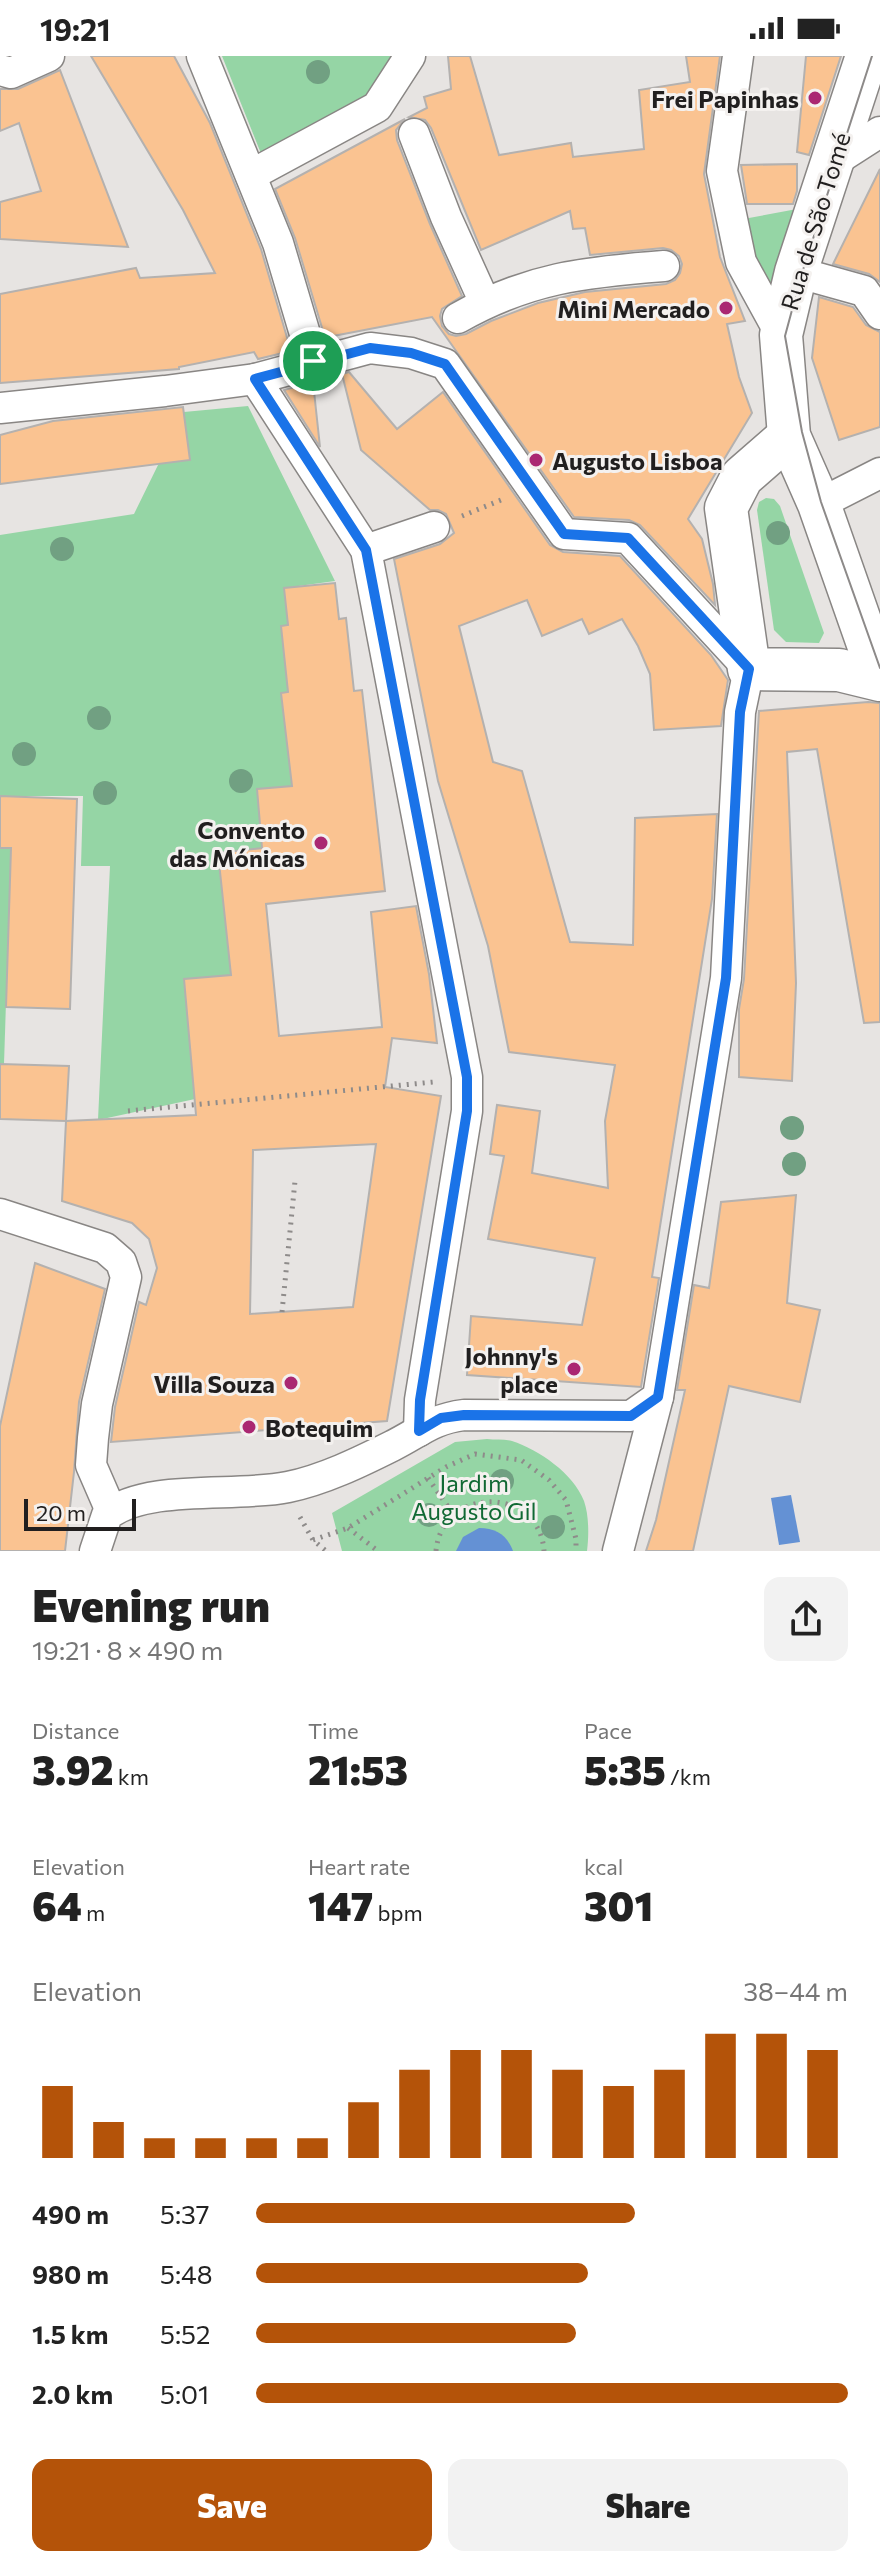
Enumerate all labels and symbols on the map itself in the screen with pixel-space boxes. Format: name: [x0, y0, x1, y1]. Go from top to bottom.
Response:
place label: Frei Papinhas: [651, 84, 799, 113]
marker: Frei Papinhas: [806, 89, 824, 107]
street label: Rua de São Tomé: [774, 129, 856, 313]
place label: Mini Mercado: [557, 294, 710, 323]
marker: Mini Mercado: [717, 299, 735, 317]
pin: [279, 327, 347, 395]
place label: Augusto Lisboa: [552, 446, 723, 475]
marker: Augusto Lisboa: [527, 451, 545, 469]
place label: Convento das Mónicas: [169, 815, 305, 872]
marker: Convento das Mónicas: [312, 834, 330, 852]
place label: Johnny's place: [465, 1341, 558, 1398]
marker: Johnny's place: [565, 1360, 583, 1378]
place label: Villa Souza: [153, 1369, 275, 1398]
marker: Villa Souza: [282, 1374, 300, 1392]
place label: Botequim: [265, 1413, 373, 1442]
marker: Botequim: [240, 1418, 258, 1436]
park label: Jardim Augusto Gil: [411, 1468, 537, 1525]
scale bar: [24, 1495, 136, 1531]

